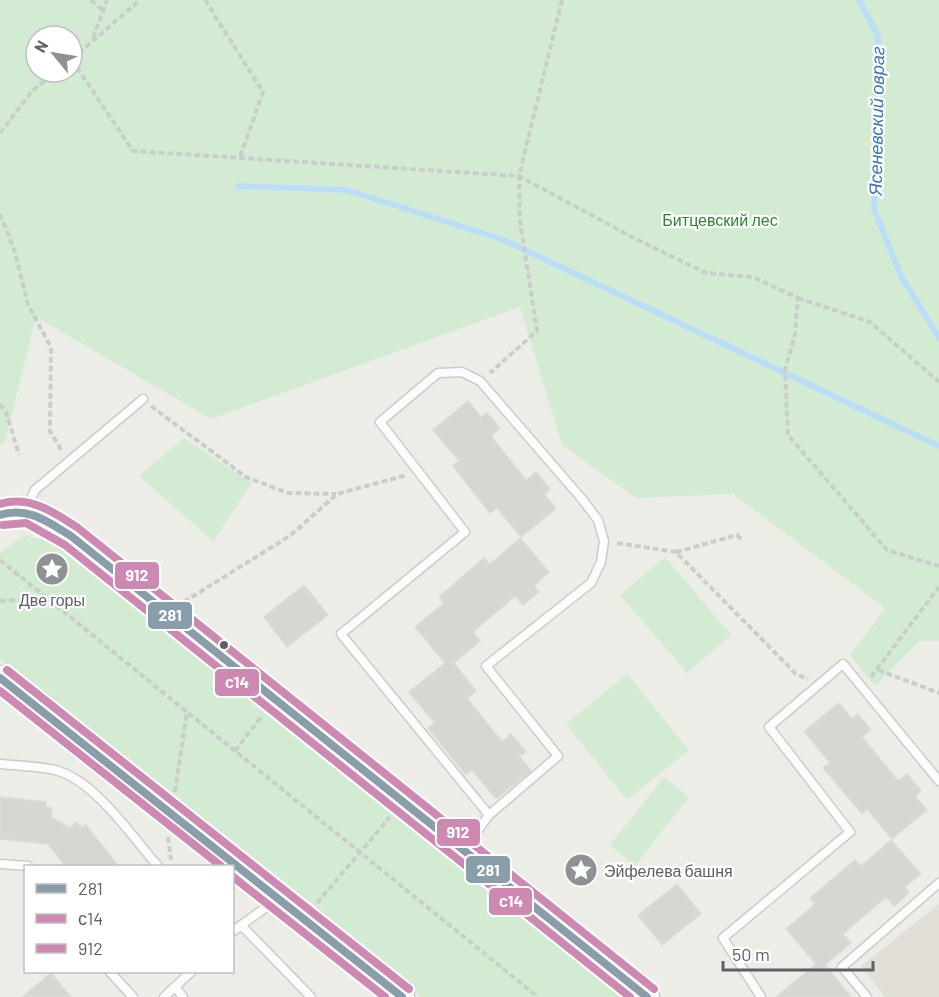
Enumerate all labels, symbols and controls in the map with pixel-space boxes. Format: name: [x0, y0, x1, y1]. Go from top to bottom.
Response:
north arrow: [24, 24, 84, 84]
text: N: [30, 37, 51, 56]
water label: Ясеневский овраг: [864, 46, 888, 197]
park label: Битцевский лес: [662, 210, 778, 229]
place icon: Две горы: [34, 551, 70, 587]
line badge: 912: [114, 561, 160, 590]
text: 912: [126, 565, 148, 584]
place label: Две горы: [19, 590, 85, 609]
line badge: 281: [147, 601, 193, 630]
text: 281: [158, 605, 182, 624]
unlabelled marker: [218, 639, 230, 651]
line badge: с14: [214, 668, 260, 697]
text: с14: [225, 672, 249, 691]
line badge: 912: [436, 818, 481, 847]
text: 912: [447, 822, 469, 841]
place icon: Эйфелева башня: [563, 852, 599, 888]
line badge: 281: [465, 855, 511, 884]
text: 281: [476, 860, 500, 879]
place label: Эйфелева башня: [604, 861, 733, 880]
legend: [24, 865, 234, 973]
text: 281: [78, 877, 103, 899]
line badge: с14: [488, 887, 533, 916]
text: с14: [499, 891, 523, 910]
text: с14: [78, 907, 103, 929]
scale bar: [723, 934, 873, 972]
text: 912: [78, 937, 103, 959]
text: 50 m: [732, 943, 770, 965]

